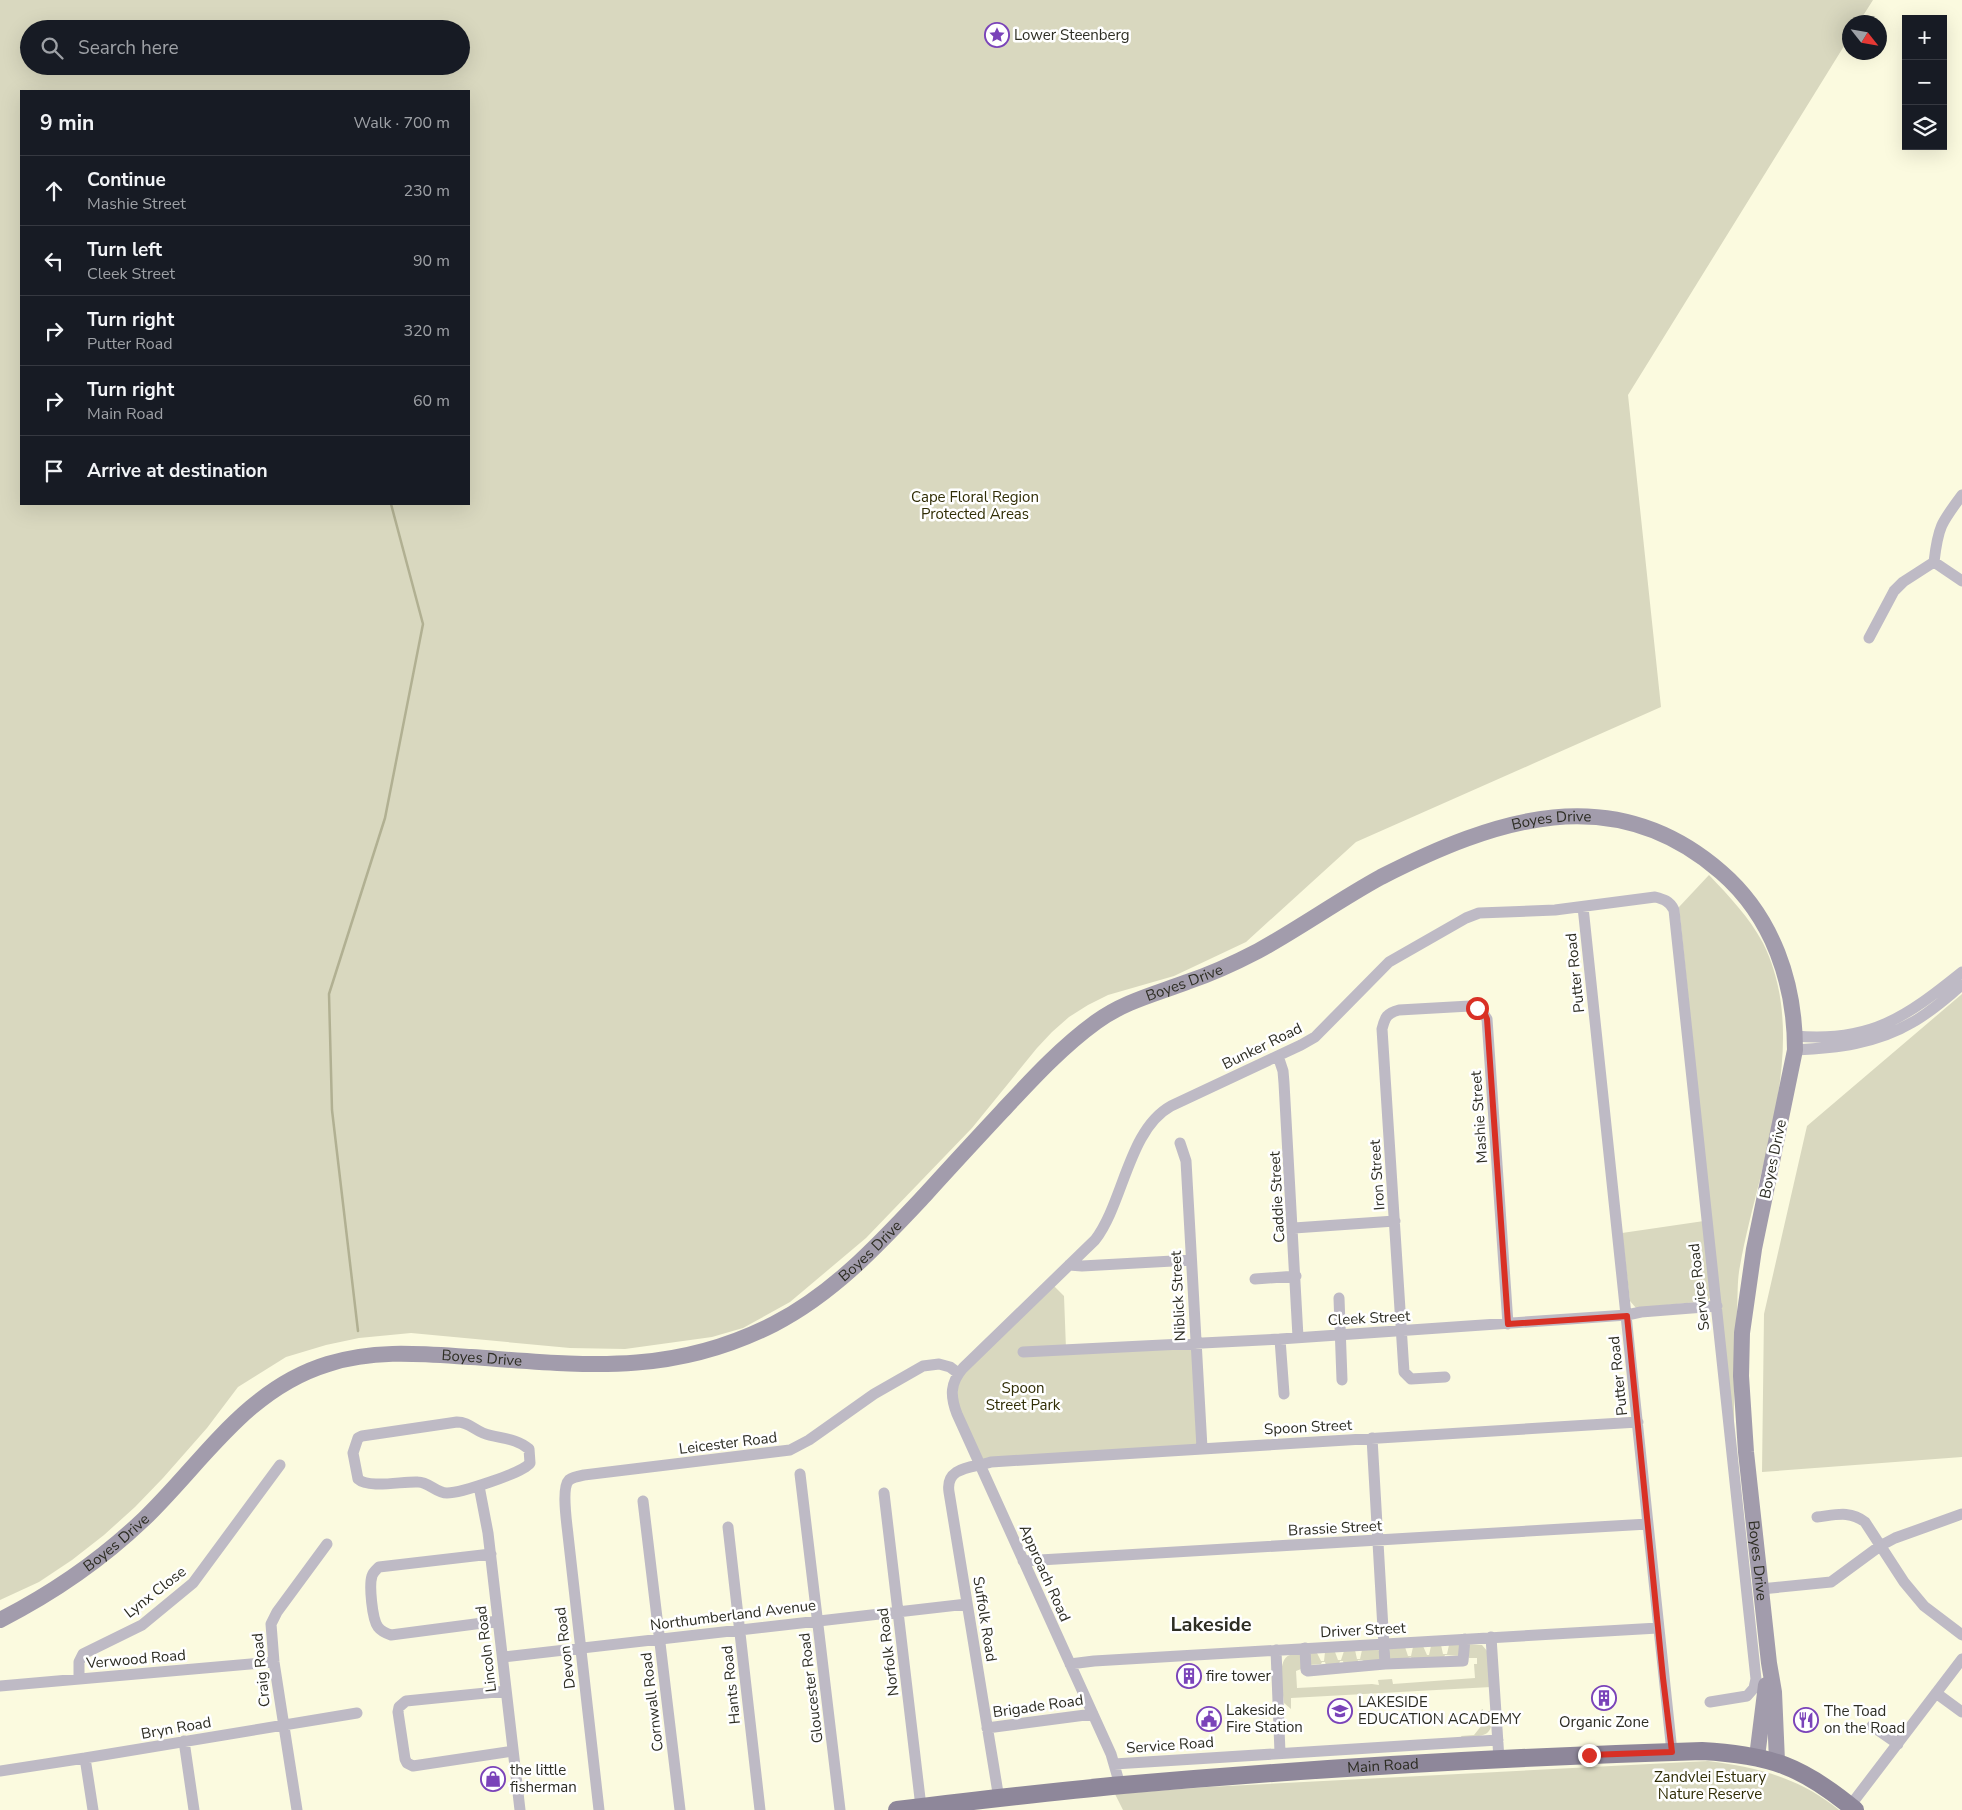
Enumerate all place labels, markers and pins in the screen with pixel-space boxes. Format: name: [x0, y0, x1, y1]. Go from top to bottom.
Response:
place icon: Lower Steenberg: [984, 22, 1010, 48]
place label: Lower Steenberg: [1014, 25, 1130, 45]
building icon: fire tower: [1176, 1663, 1202, 1689]
place label: fire tower: [1206, 1666, 1271, 1686]
building icon: Organic Zone: [1591, 1685, 1617, 1711]
place label: LAKESIDE EDUCATION ACADEMY: [1358, 1692, 1522, 1729]
school or university icon: LAKESIDE EDUCATION ACADEMY: [1327, 1698, 1353, 1724]
place label: Lakeside Fire Station: [1226, 1700, 1303, 1737]
place label: The Toad on the Road: [1824, 1701, 1905, 1738]
public building icon: Lakeside Fire Station: [1196, 1706, 1222, 1732]
restaurant icon: The Toad on the Road: [1793, 1707, 1819, 1733]
place label: Organic Zone: [1559, 1712, 1649, 1732]
place label: the little fisherman: [510, 1760, 577, 1797]
shop icon: the little fisherman: [480, 1766, 506, 1792]

